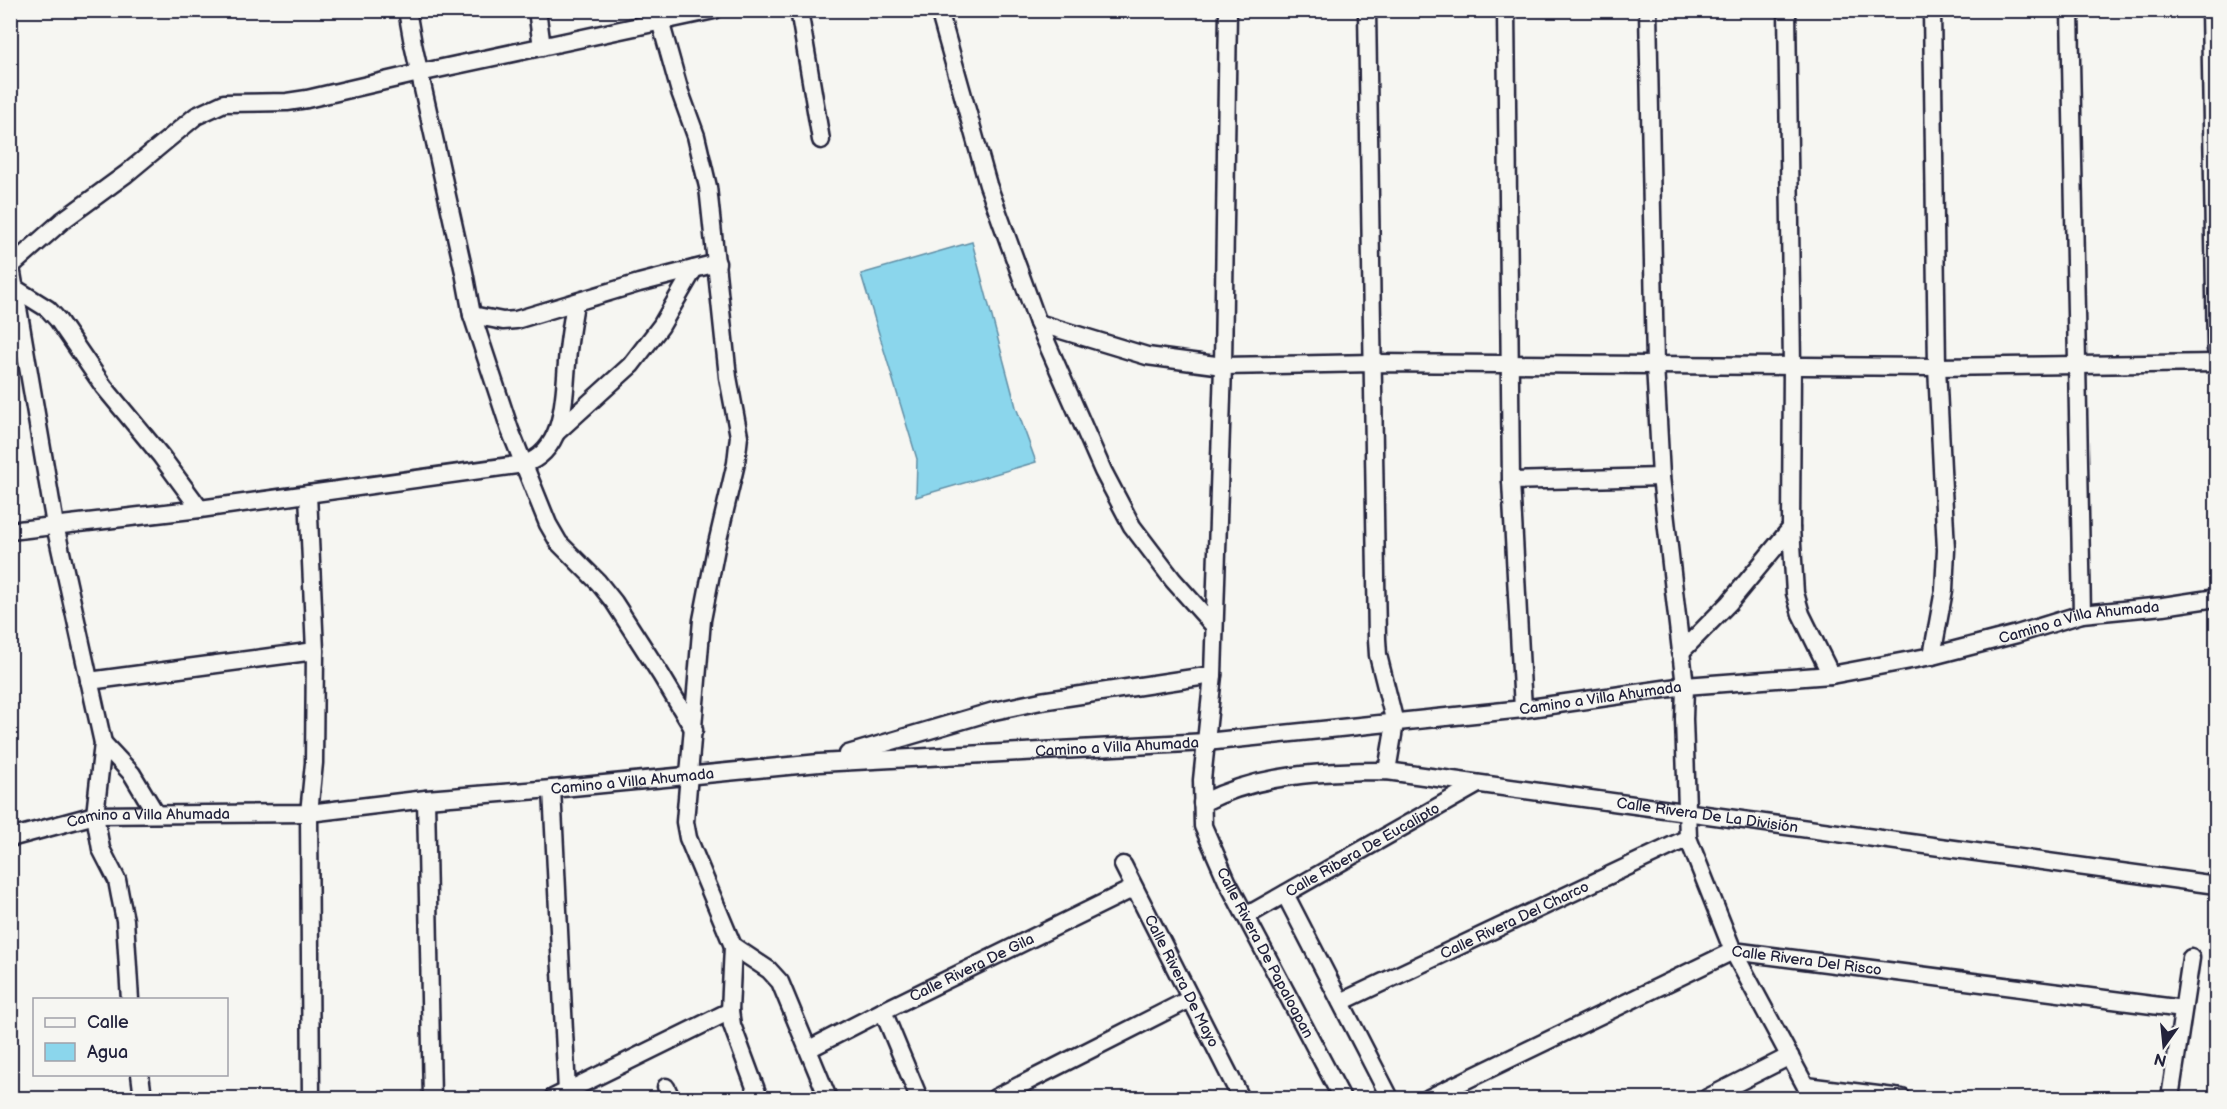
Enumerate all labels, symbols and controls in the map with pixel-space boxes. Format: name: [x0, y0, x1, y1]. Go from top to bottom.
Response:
street label: Camino a Villa Ahumada: [1997, 597, 2160, 648]
street label: Camino a Villa Ahumada: [1518, 677, 1683, 719]
street label: Camino a Villa Ahumada: [1035, 733, 1199, 761]
street label: Camino a Villa Ahumada: [550, 764, 715, 799]
street label: Calle Rivera De La División: [1615, 793, 1799, 837]
street label: Calle Ribera De Eucalipto: [1282, 798, 1443, 901]
street label: Camino a Villa Ahumada: [64, 804, 230, 832]
street label: Calle Rivera De Papaloapan: [1213, 864, 1318, 1041]
street label: Calle Rivera Del Charco: [1437, 877, 1592, 963]
street label: Calle Rivera De Mayo: [1140, 911, 1223, 1050]
street label: Calle Rivera De Gila: [906, 929, 1037, 1006]
street label: Calle Rivera Del Risco: [1730, 941, 1883, 980]
legend: [33, 998, 228, 1076]
text: Calle: [87, 1012, 129, 1033]
north arrow: [2134, 1016, 2194, 1076]
text: Agua: [87, 1042, 128, 1063]
text: N: [2152, 1048, 2169, 1070]

